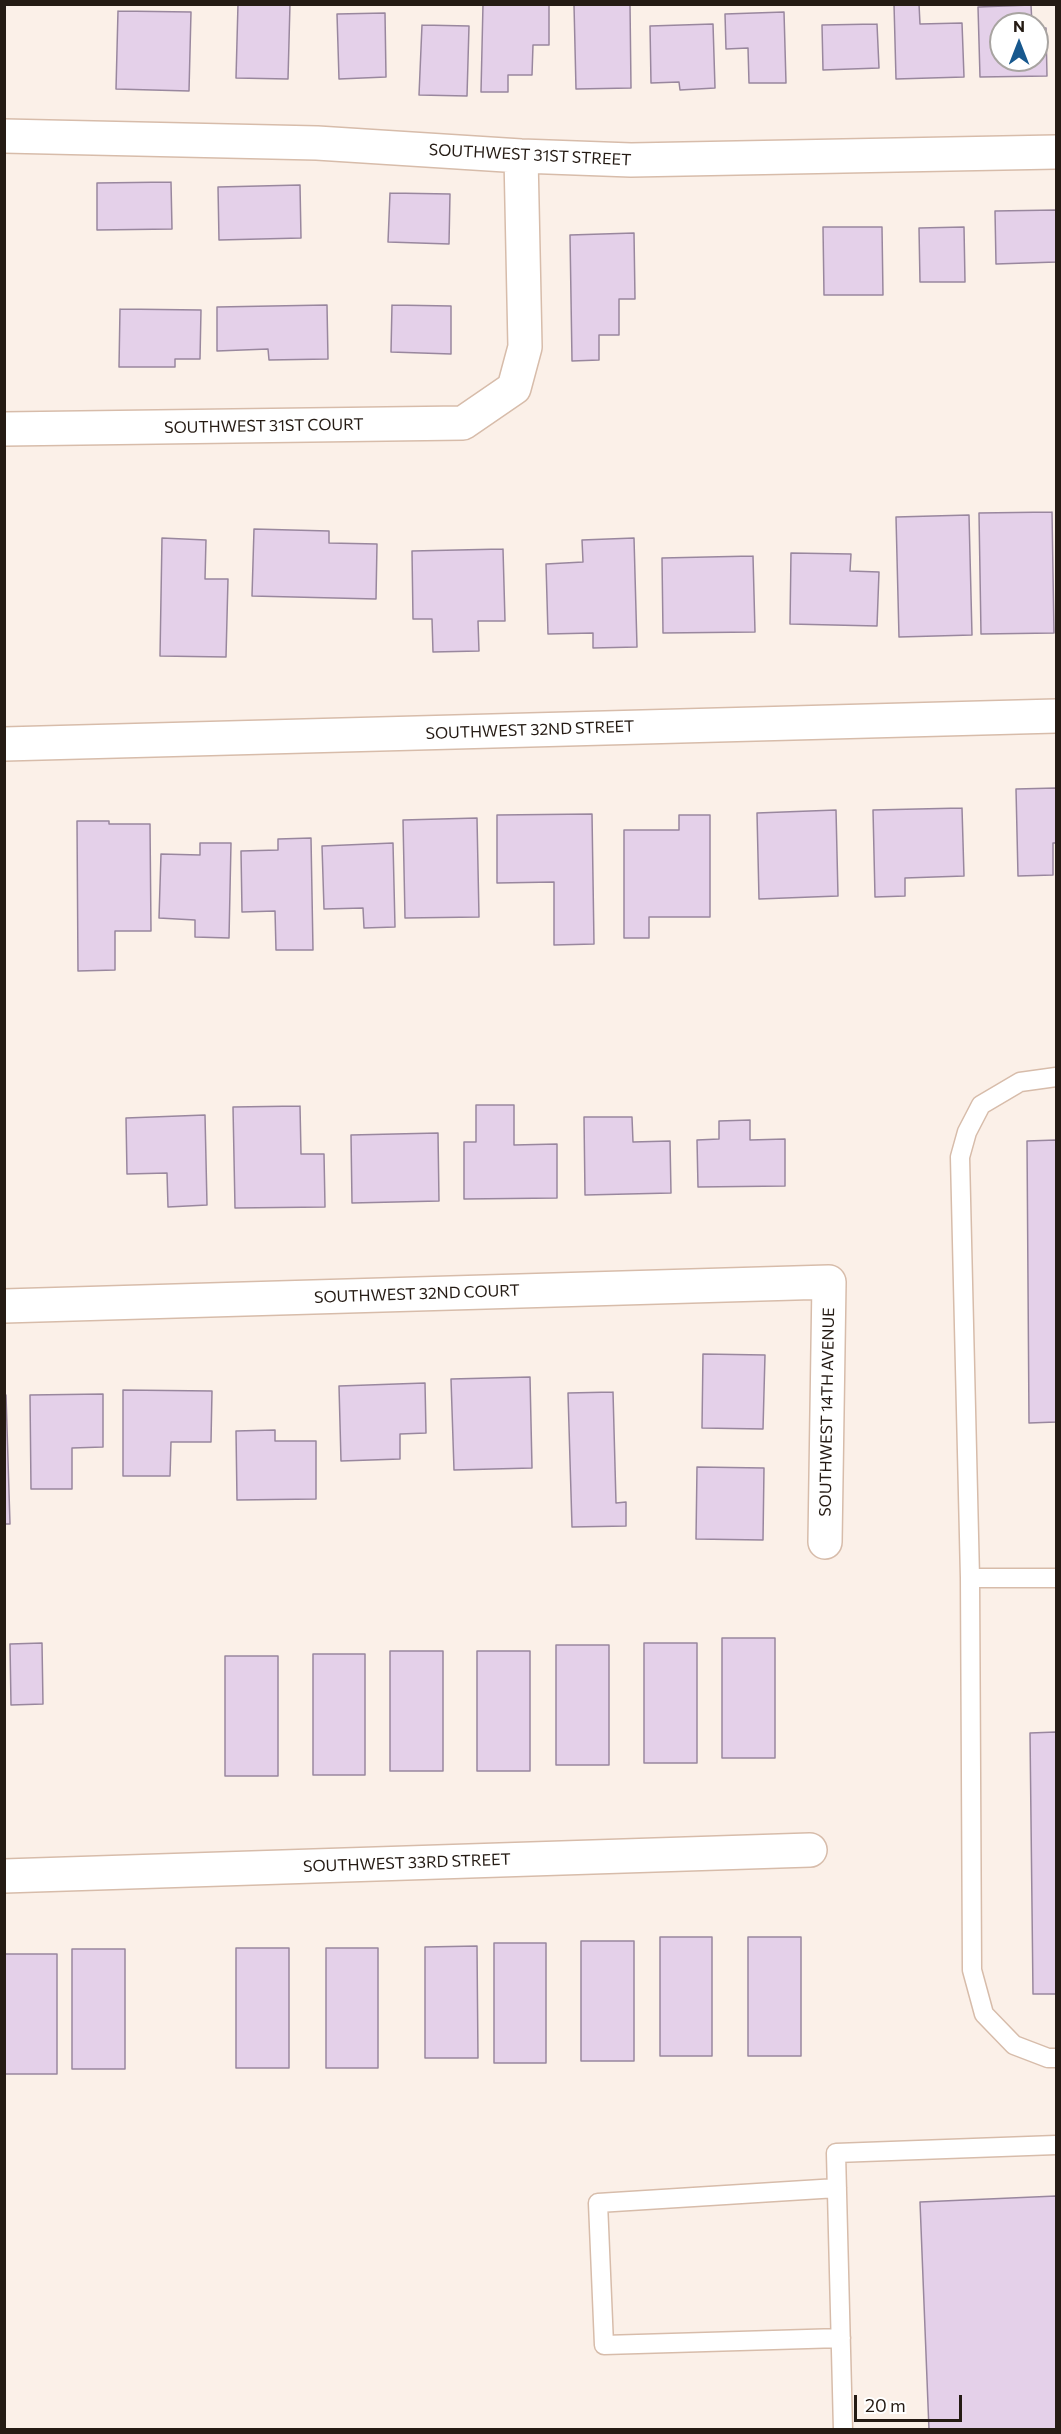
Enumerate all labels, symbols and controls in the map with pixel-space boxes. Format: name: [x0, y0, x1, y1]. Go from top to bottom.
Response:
north arrow: [989, 12, 1049, 72]
text: N: [1013, 16, 1025, 35]
street label: SOUTHWEST 31ST STREET: [428, 140, 632, 170]
street label: SOUTHWEST 31ST COURT: [164, 415, 364, 437]
street label: SOUTHWEST 32ND STREET: [425, 717, 635, 743]
street label: SOUTHWEST 32ND COURT: [314, 1281, 520, 1307]
street label: SOUTHWEST 14TH AVENUE: [816, 1307, 838, 1517]
street label: SOUTHWEST 33RD STREET: [303, 1850, 511, 1876]
scale bar: [857, 2383, 965, 2421]
text: 20 m: [865, 2394, 906, 2416]

